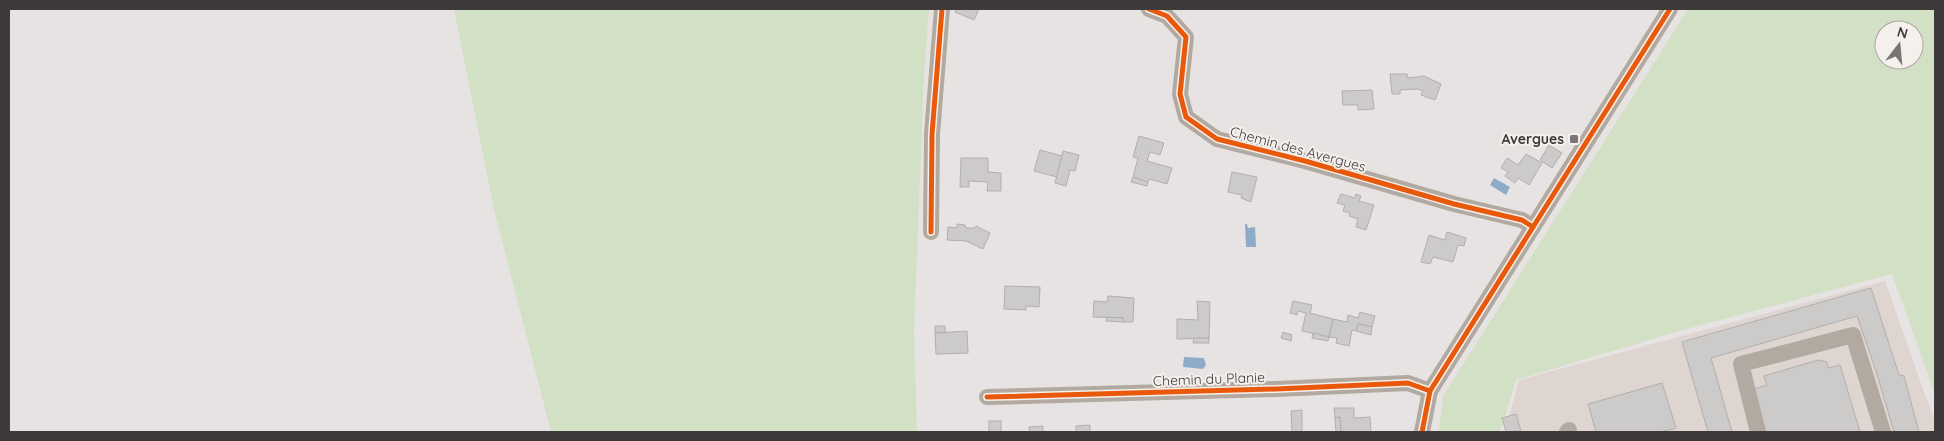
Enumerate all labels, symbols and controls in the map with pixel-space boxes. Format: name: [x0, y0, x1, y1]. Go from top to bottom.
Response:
north arrow: [1874, 20, 1924, 70]
text: N: [1895, 22, 1910, 43]
street label: Chemin des Avergues: [1228, 122, 1368, 176]
place label: Avergues: [1501, 130, 1564, 148]
marker: Avergues: [1568, 133, 1580, 145]
street label: Chemin du Planie: [1153, 368, 1265, 390]

